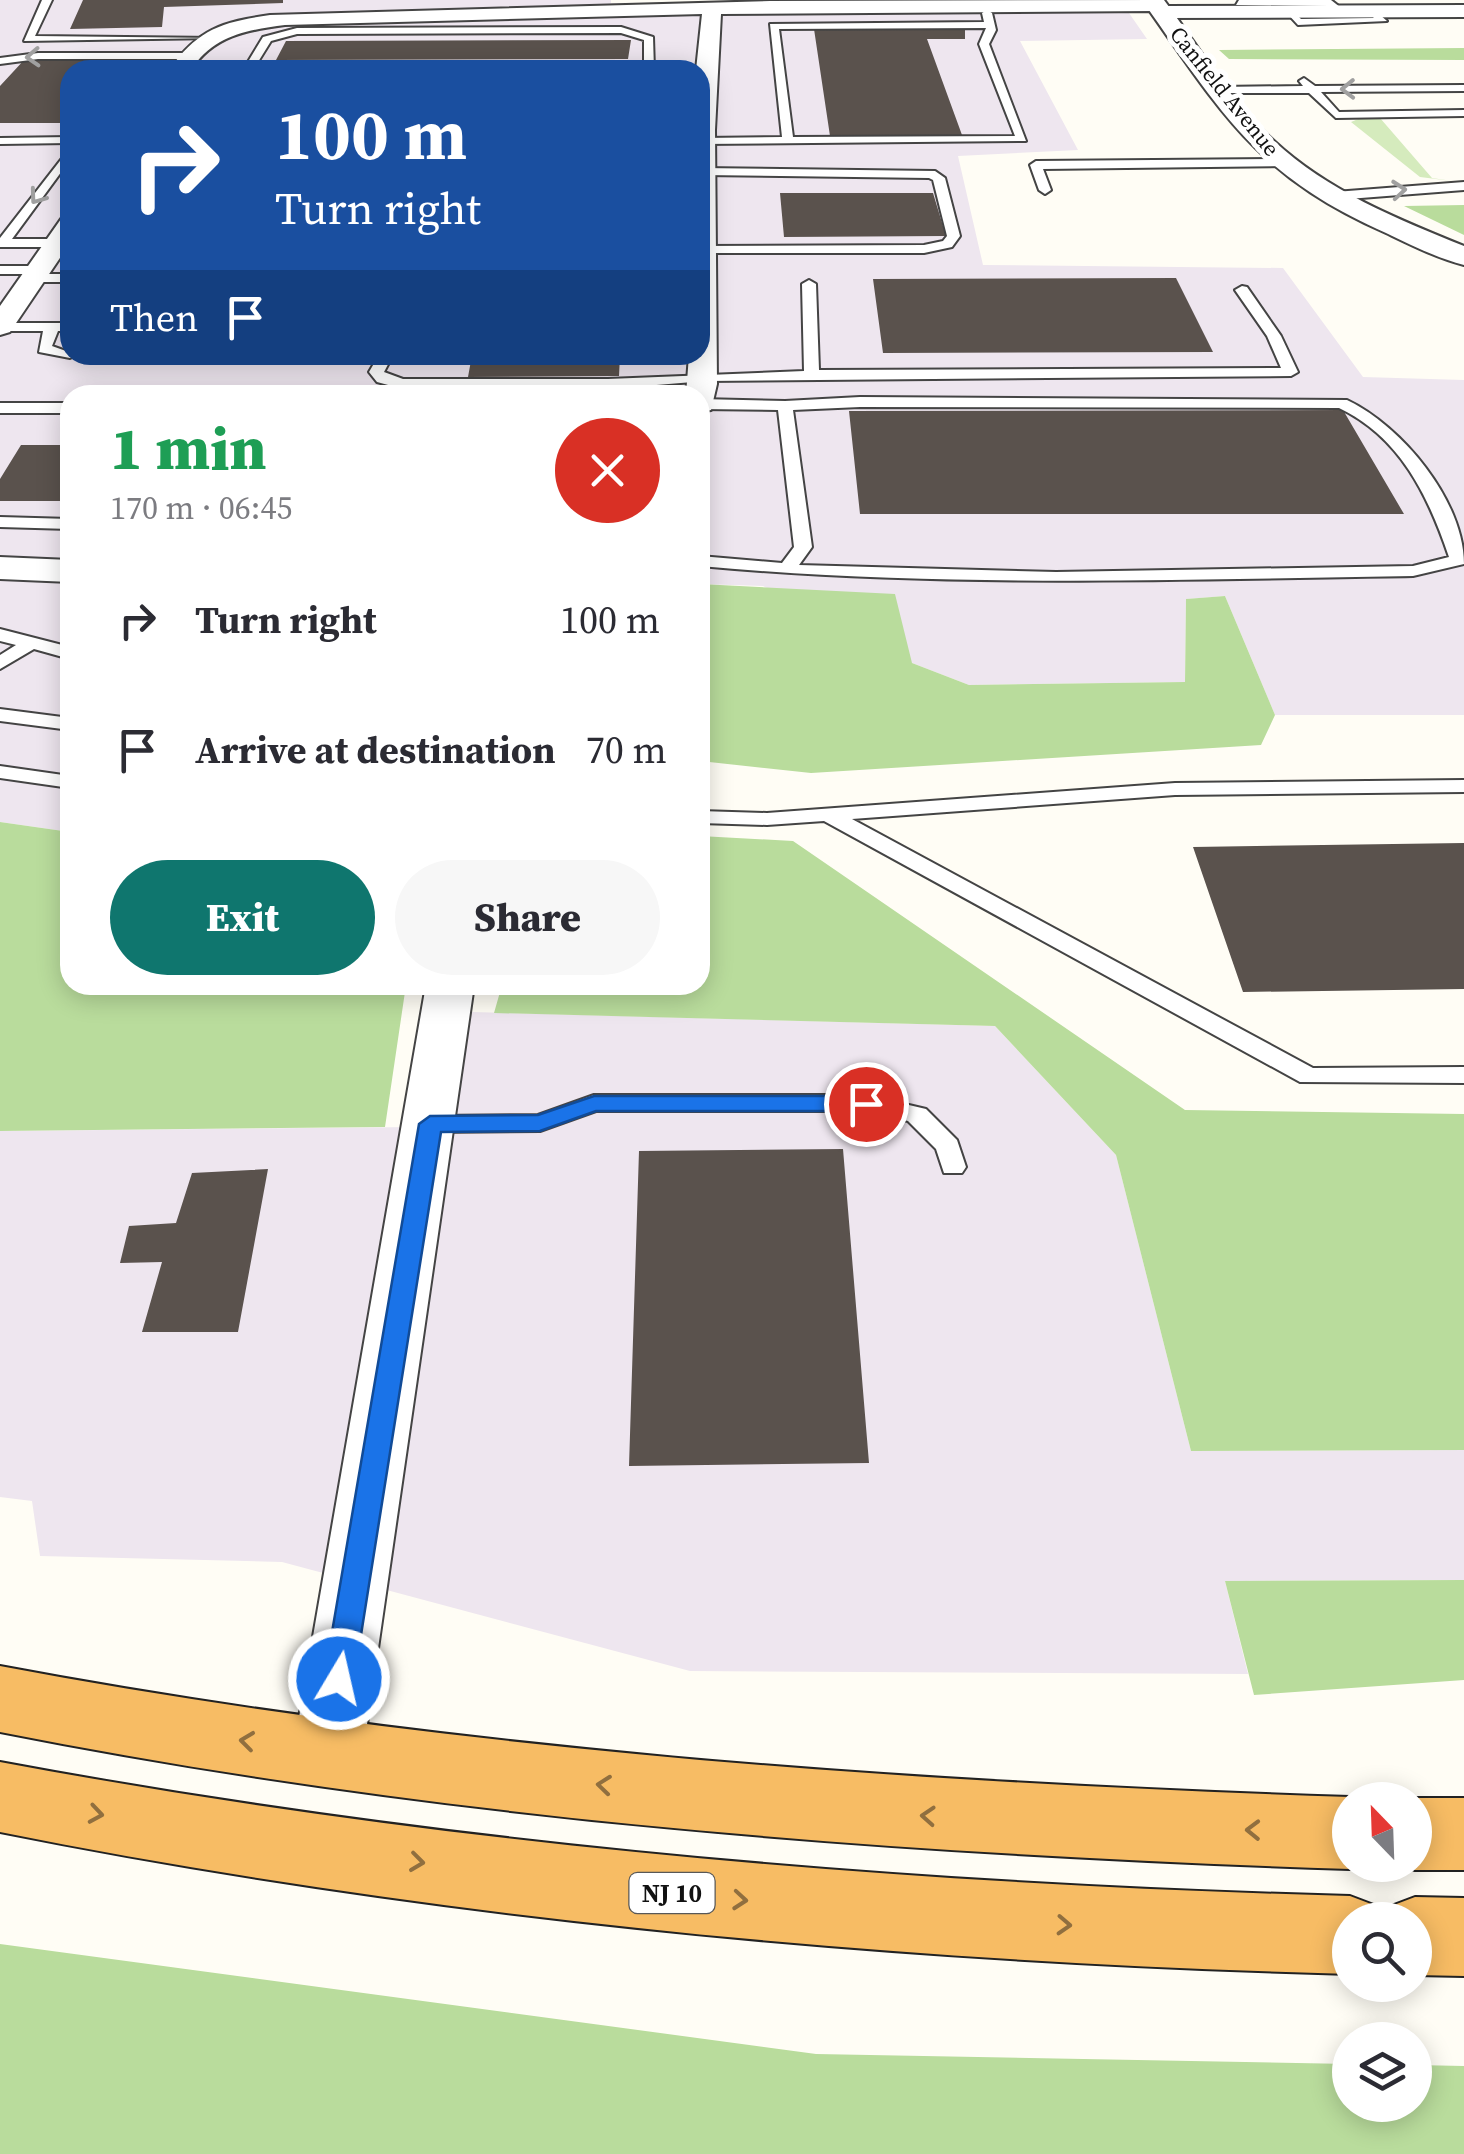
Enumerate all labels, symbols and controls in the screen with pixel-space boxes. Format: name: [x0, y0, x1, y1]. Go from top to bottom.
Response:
street label: Canfield Avenue: [1163, 20, 1287, 162]
one-way arrow: [25, 46, 41, 67]
one-way arrow: [1339, 79, 1355, 100]
text: 100 m: [275, 86, 467, 182]
icon: right: [110, 100, 240, 230]
text: Turn right: [275, 177, 481, 239]
one-way arrow: [1392, 179, 1408, 201]
one-way arrow: [31, 186, 48, 204]
icon: arrive: [218, 290, 273, 345]
text: Then: [110, 292, 198, 344]
text: 1 min: [110, 407, 266, 489]
button: close: [555, 418, 660, 523]
text: 170 m · 06:45: [110, 486, 292, 530]
icon: right: [110, 593, 165, 648]
text: Turn right: [195, 594, 377, 646]
text: 100 m: [560, 594, 660, 646]
icon: arrive: [110, 723, 165, 778]
text: Arrive at destination: [195, 724, 556, 776]
text: 70 m: [586, 724, 667, 776]
button: Exit: [110, 860, 375, 975]
button: Share: [395, 860, 660, 975]
pin: [824, 1062, 909, 1147]
icon: arrive: [839, 1077, 894, 1132]
position arrow: [287, 1627, 391, 1731]
one-way arrow: [239, 1732, 255, 1753]
one-way arrow: [596, 1775, 612, 1797]
north arrow: [1332, 1782, 1432, 1882]
map controls: [1332, 1782, 1432, 2122]
one-way arrow: [88, 1803, 104, 1824]
one-way arrow: [919, 1805, 935, 1827]
one-way arrow: [1244, 1820, 1260, 1841]
one-way arrow: [410, 1851, 426, 1872]
road number: NJ 10: [630, 1873, 714, 1913]
one-way arrow: [733, 1889, 749, 1911]
button: search: [1332, 1902, 1432, 2002]
one-way arrow: [1057, 1914, 1073, 1935]
button: layers: [1332, 2022, 1432, 2122]

